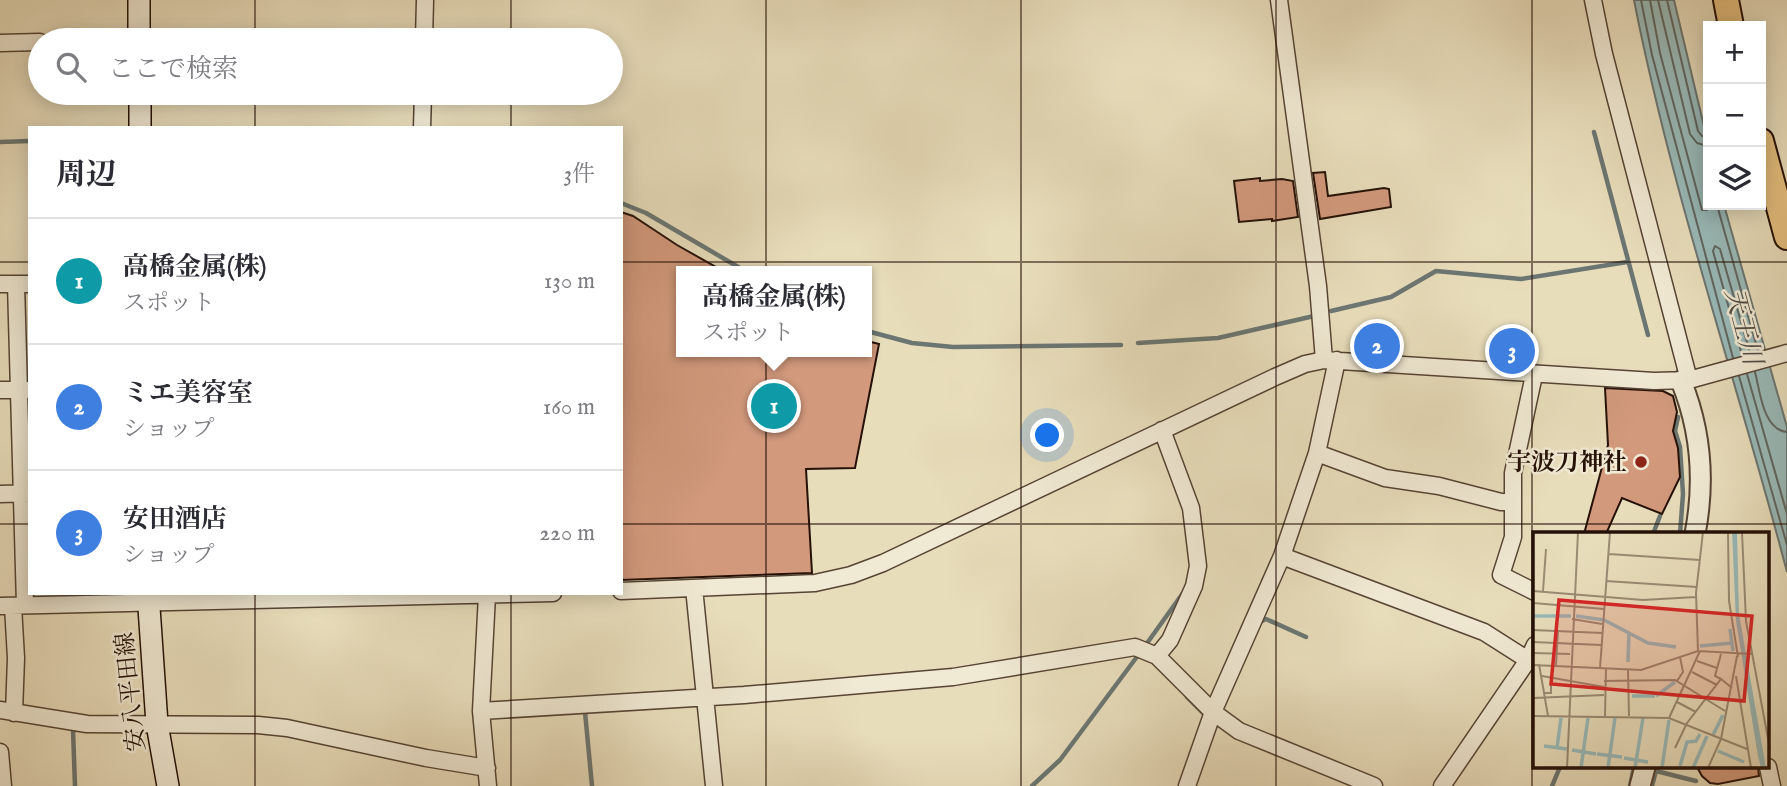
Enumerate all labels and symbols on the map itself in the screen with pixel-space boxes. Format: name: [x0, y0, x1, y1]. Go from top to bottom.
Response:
water label: 天王川: [1717, 284, 1769, 371]
pin: 2: [1354, 320, 1400, 372]
pin: 3: [1489, 325, 1535, 377]
pin: 1: [751, 380, 797, 432]
your location: [1030, 418, 1064, 452]
place label: 宇波刀神社: [1507, 448, 1627, 479]
marker: 宇波刀神社: [1633, 454, 1649, 470]
inset map: [1533, 532, 1770, 768]
street label: 安八平田線: [110, 631, 153, 753]

